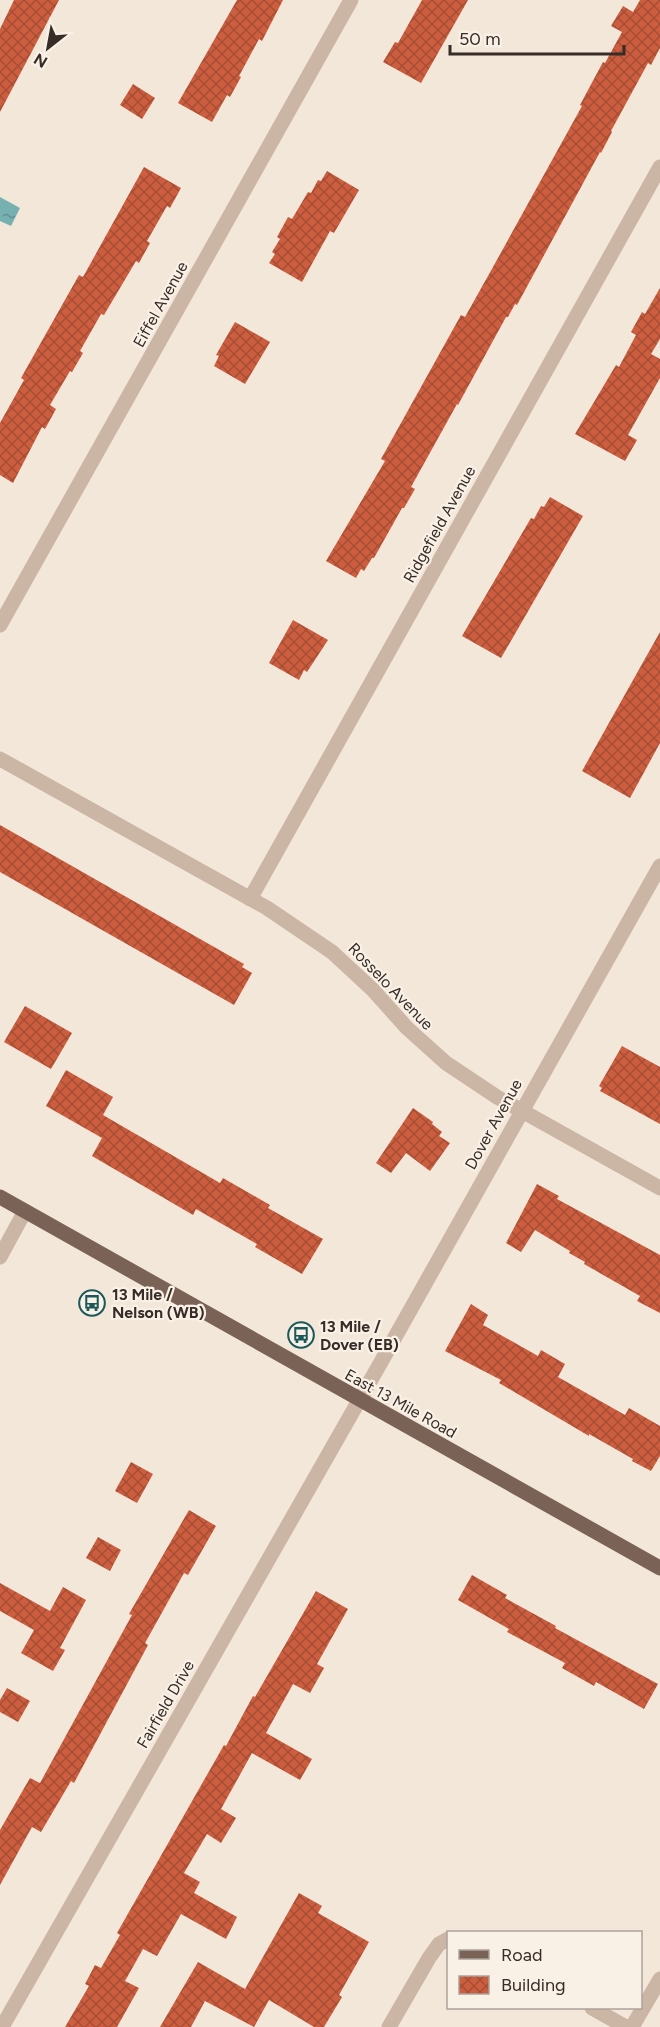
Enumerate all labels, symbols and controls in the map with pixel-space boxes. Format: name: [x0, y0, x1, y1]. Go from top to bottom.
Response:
north arrow: [18, 18, 78, 78]
scale bar: [450, 18, 624, 56]
text: 50 m: [459, 28, 501, 50]
text: N: [30, 49, 51, 72]
street label: Eiffel Avenue: [129, 258, 192, 351]
street label: Ridgefield Avenue: [399, 462, 480, 586]
street label: Rosselo Avenue: [344, 939, 437, 1034]
street label: Dover Avenue: [461, 1076, 526, 1173]
place label: 13 Mile / Nelson (WB): [112, 1285, 205, 1322]
bus stop icon: 13 Mile / Nelson (WB): [77, 1288, 107, 1318]
place label: 13 Mile / Dover (EB): [320, 1317, 399, 1354]
bus stop icon: 13 Mile / Dover (EB): [286, 1320, 316, 1350]
street label: East 13 Mile Road: [342, 1365, 460, 1442]
street label: Fairfield Drive: [133, 1657, 198, 1751]
legend: [447, 1931, 642, 2009]
text: Road: [501, 1944, 542, 1966]
text: Building: [501, 1974, 566, 1996]

